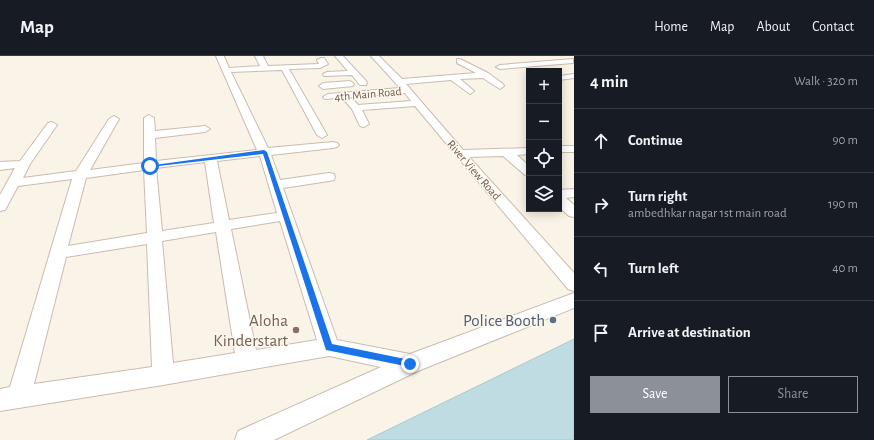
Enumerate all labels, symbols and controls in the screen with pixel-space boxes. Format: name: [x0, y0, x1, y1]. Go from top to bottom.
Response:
text: Map: [20, 18, 54, 37]
text: Home: [654, 20, 688, 34]
text: Map: [710, 20, 734, 34]
text: About: [756, 20, 790, 34]
text: Contact: [812, 20, 854, 34]
map controls: [526, 68, 562, 212]
button: +: [526, 68, 562, 104]
text: 4 min: [590, 73, 628, 90]
text: Walk · 320 m: [794, 75, 858, 88]
street label: 4th Main Road: [334, 85, 402, 103]
button: −: [526, 104, 562, 140]
icon: ahead: [590, 130, 612, 152]
text: Continue: [628, 133, 683, 148]
text: 90 m: [832, 134, 858, 147]
street label: River View Road: [445, 138, 503, 202]
button: locate: [526, 140, 562, 176]
route start: [141, 157, 159, 175]
button: layers: [526, 176, 562, 212]
text: Turn right: [628, 189, 687, 204]
icon: right: [590, 194, 612, 216]
text: 190 m: [828, 198, 858, 211]
text: ambedhkar nagar 1st main road: [628, 207, 787, 220]
icon: left: [590, 258, 612, 280]
text: Turn left: [628, 261, 679, 276]
text: 40 m: [832, 262, 858, 275]
place label: Aloha Kinderstart: [213, 312, 289, 349]
place label: Police Booth: [463, 312, 545, 329]
marker: Police Booth: [548, 315, 558, 325]
icon: arrive: [590, 322, 612, 344]
marker: Aloha Kinderstart: [291, 325, 301, 335]
text: Arrive at destination: [628, 325, 751, 340]
route end: [401, 355, 419, 373]
button: Save: [590, 376, 720, 413]
button: Share: [728, 376, 858, 413]

